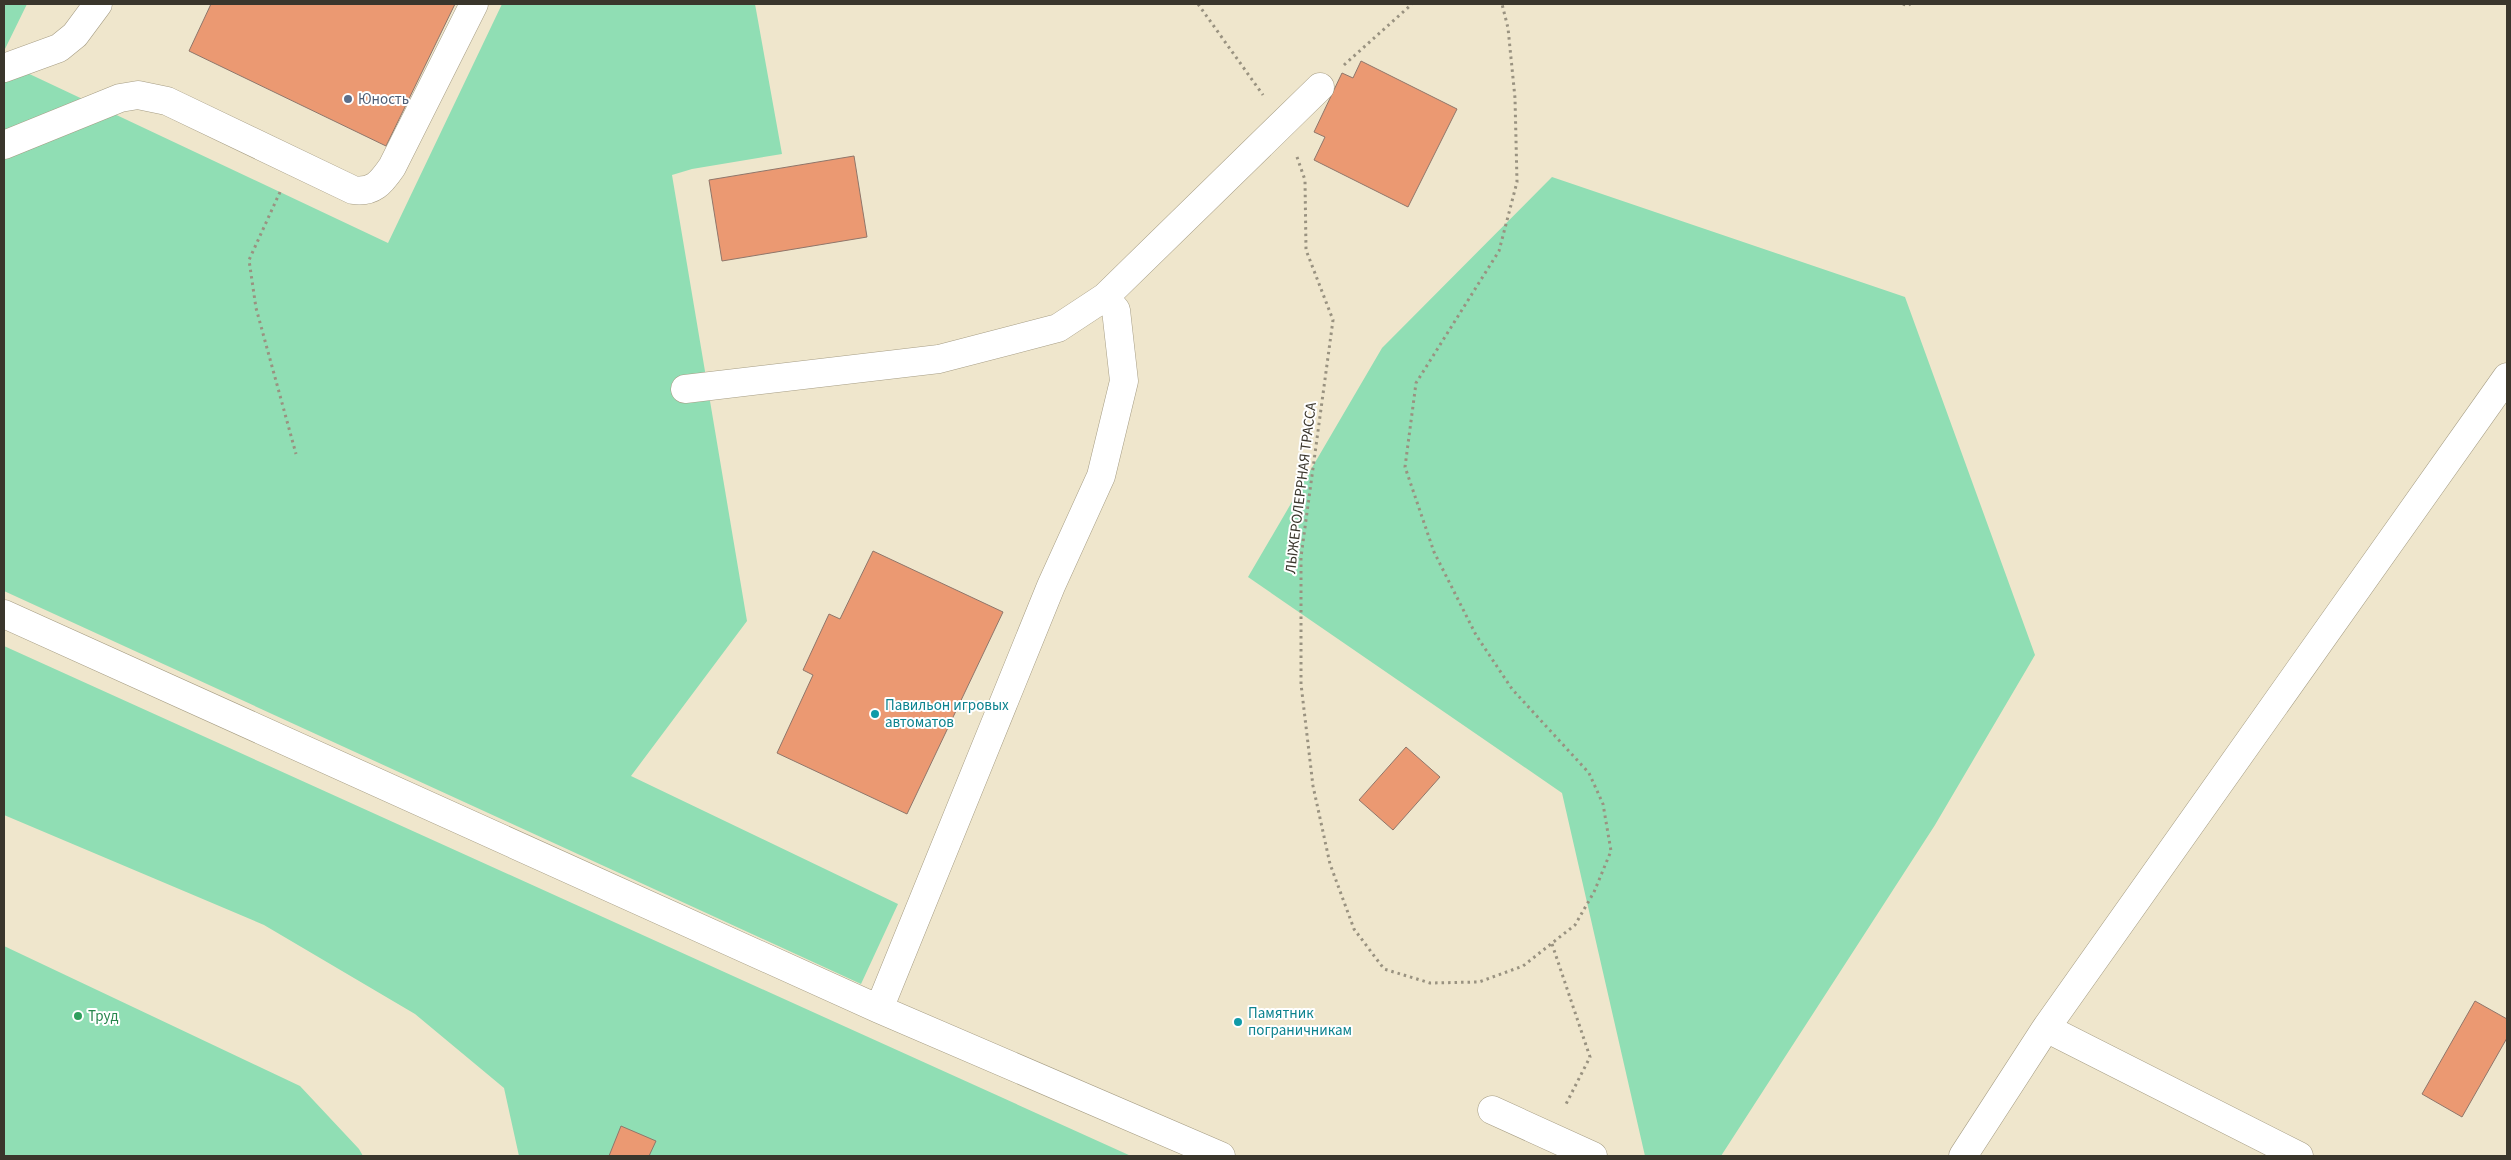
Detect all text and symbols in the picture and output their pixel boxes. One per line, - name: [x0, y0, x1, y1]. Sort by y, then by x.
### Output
- place label: Юность: [358, 89, 409, 110]
- marker: Юность: [342, 93, 354, 105]
- street label: ЛЫЖЕРОЛЕРРНАЯ ТРАССА: [1280, 400, 1322, 575]
- place label: Павильон игровых автоматов: [885, 695, 1009, 733]
- marker: Павильон игровых автоматов: [869, 708, 881, 720]
- place label: Памятник пограничникам: [1248, 1003, 1352, 1041]
- place label: Труд: [88, 1006, 119, 1027]
- marker: Труд: [72, 1010, 84, 1022]
- marker: Памятник пограничникам: [1232, 1016, 1244, 1028]

